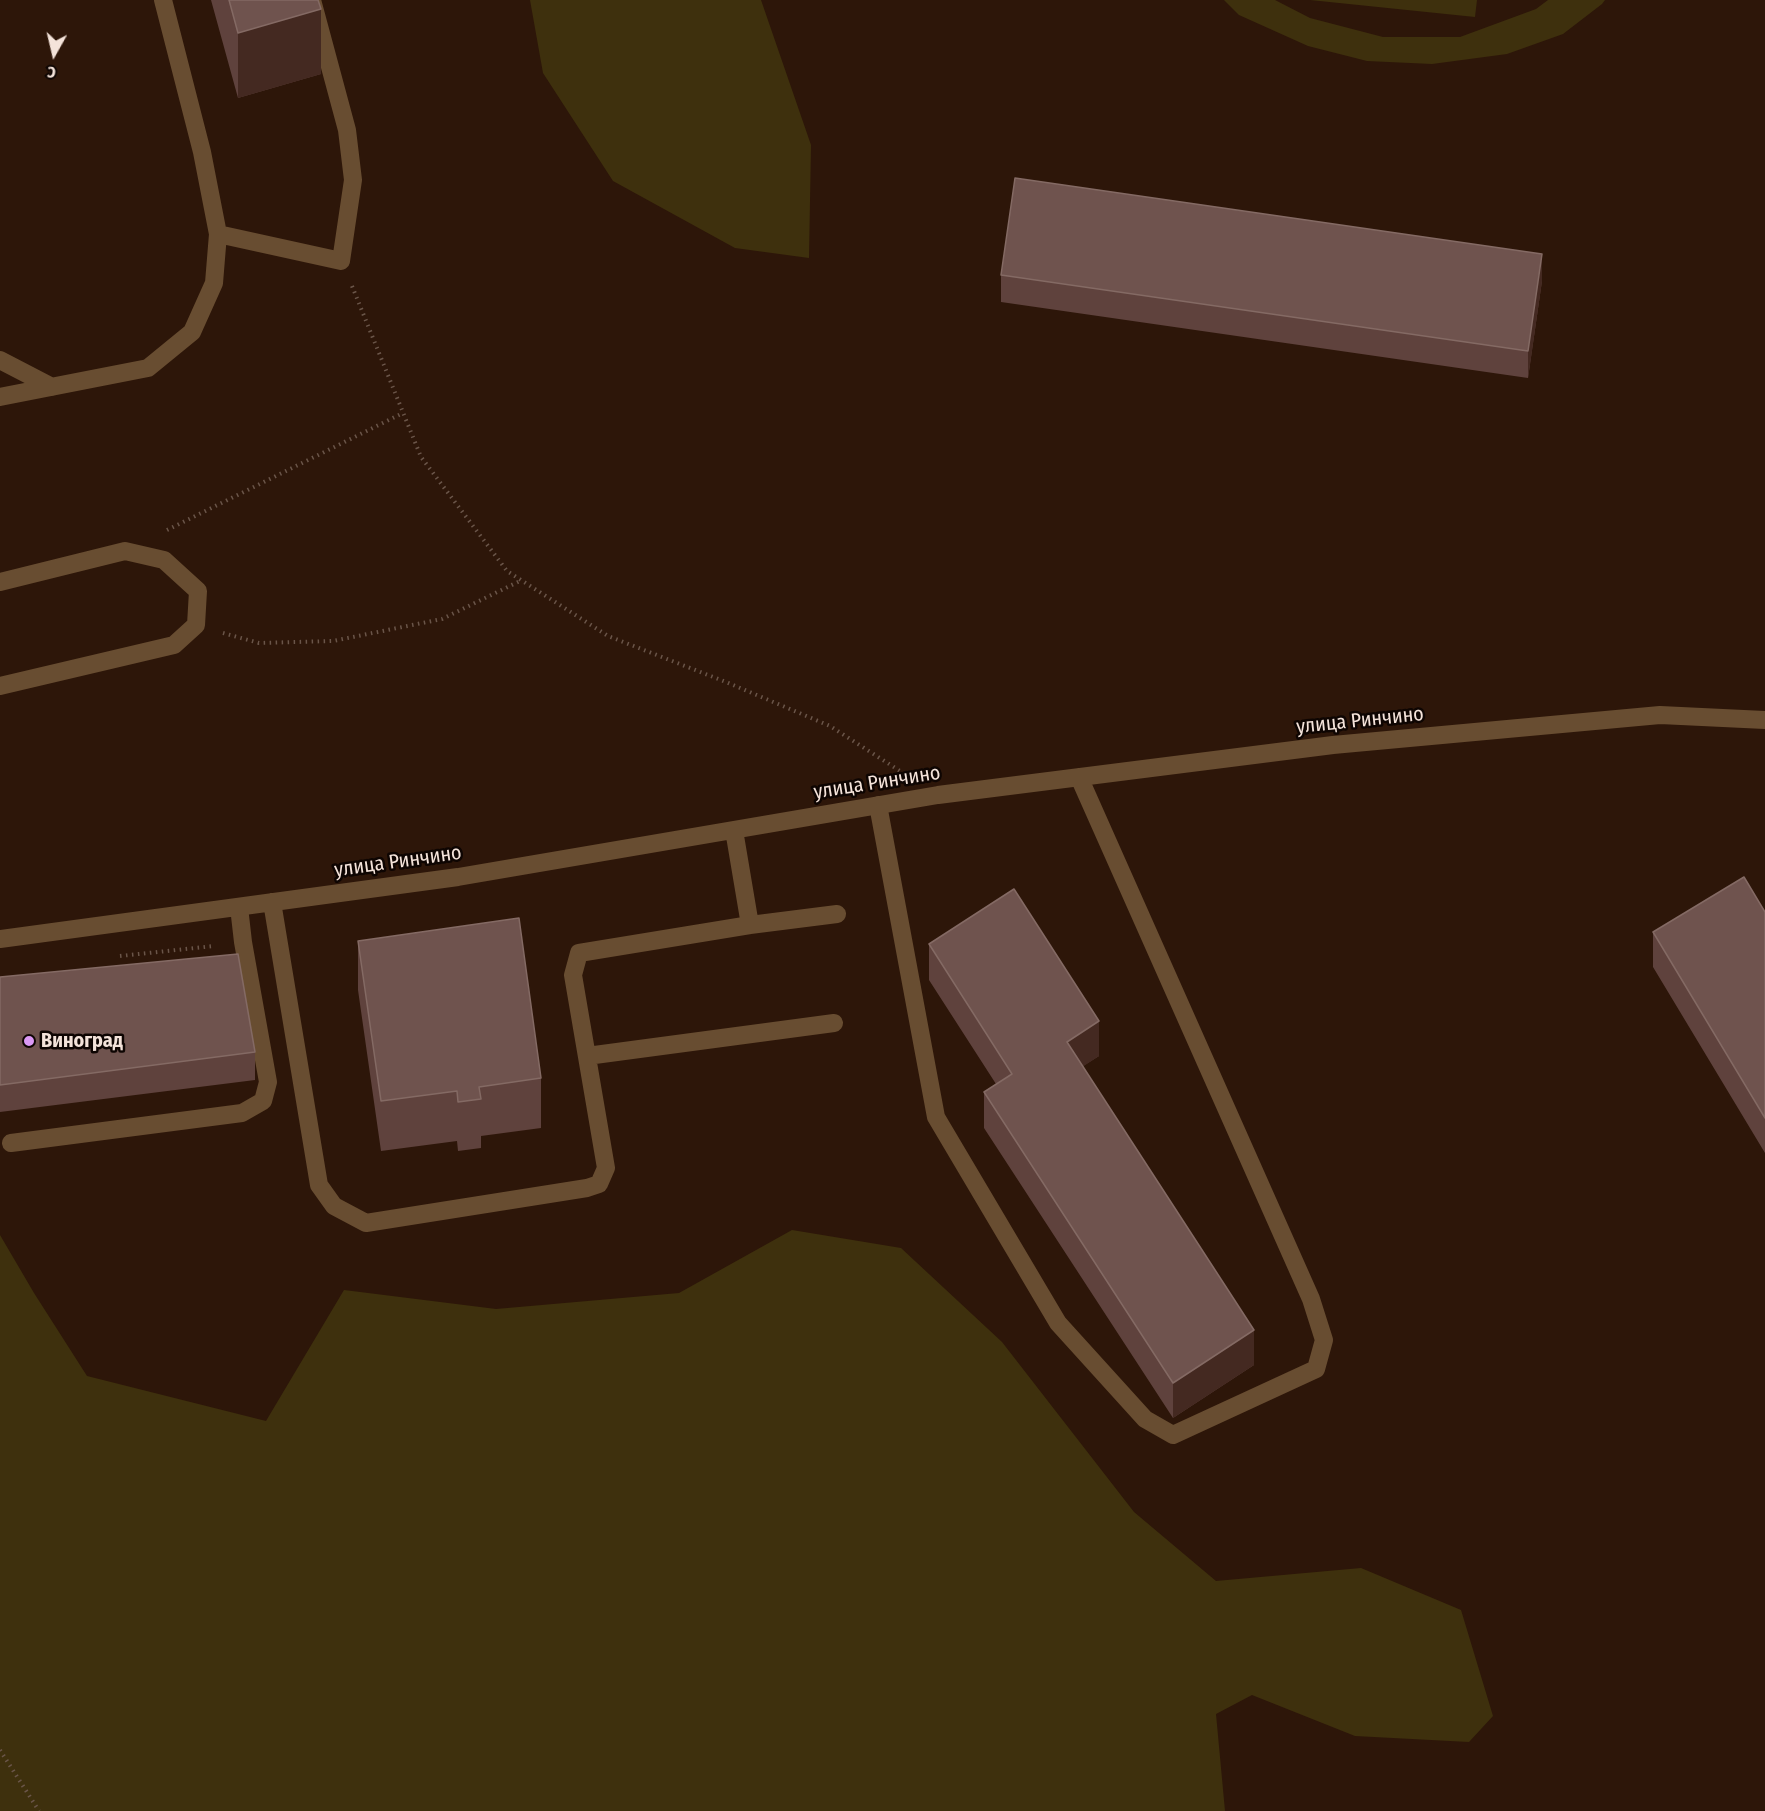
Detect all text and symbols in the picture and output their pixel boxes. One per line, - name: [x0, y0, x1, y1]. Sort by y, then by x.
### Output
- north arrow: [24, 24, 84, 84]
- text: С: [46, 62, 57, 82]
- street label: улица Ринчино: [1295, 702, 1425, 740]
- street label: улица Ринчино: [812, 761, 942, 805]
- street label: улица Ринчино: [333, 841, 463, 883]
- place label: Виноград: [41, 1029, 123, 1053]
- marker: Виноград: [22, 1034, 36, 1048]

